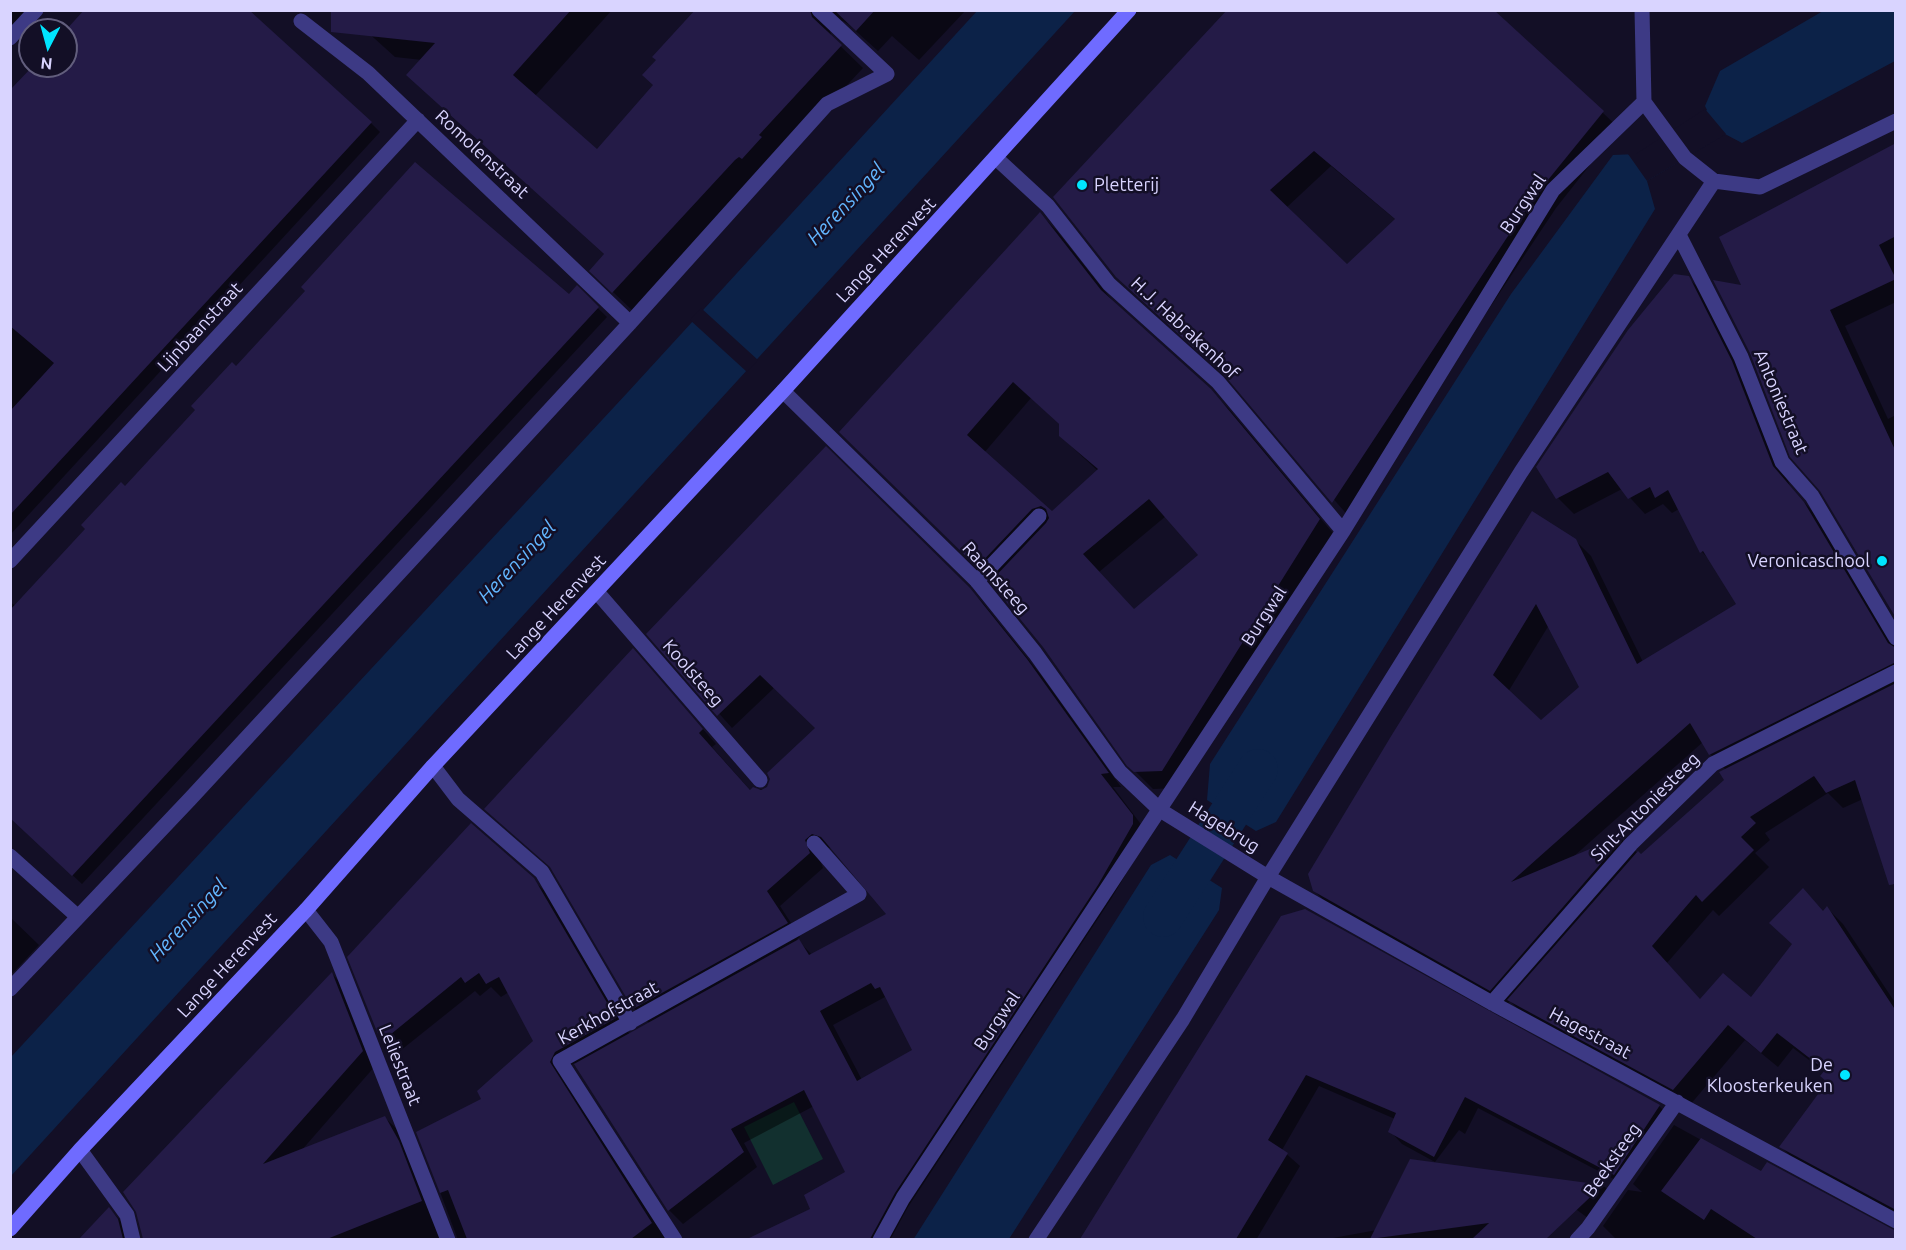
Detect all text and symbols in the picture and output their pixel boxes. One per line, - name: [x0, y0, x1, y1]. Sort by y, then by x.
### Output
- north arrow: [18, 18, 78, 78]
- text: N: [39, 54, 53, 73]
- street label: Romolenstraat: [431, 105, 533, 203]
- water label: Herensingel: [802, 158, 890, 250]
- street label: Burgwal: [1495, 170, 1551, 238]
- place label: Pletterij: [1094, 174, 1159, 196]
- marker: Pletterij: [1075, 178, 1089, 192]
- street label: Lange Herenvest: [832, 193, 940, 307]
- street label: H.J. Habrakenhof: [1126, 272, 1244, 384]
- street label: Lijnbaanstraat: [153, 278, 247, 376]
- street label: Antoniestraat: [1749, 347, 1813, 457]
- water label: Herensingel: [473, 516, 561, 608]
- street label: Raamsteeg: [958, 537, 1034, 619]
- street label: Lange Herenvest: [502, 550, 610, 664]
- place label: Veronicaschool: [1747, 550, 1870, 572]
- marker: Veronicaschool: [1875, 554, 1889, 568]
- street label: Burgwal: [1237, 582, 1291, 650]
- street label: Koolsteeg: [658, 635, 728, 711]
- street label: Sint-Antoniesteeg: [1586, 748, 1704, 866]
- street label: Hagebrug: [1184, 797, 1264, 857]
- water label: Herensingel: [144, 874, 232, 966]
- street label: Lange Herenvest: [173, 908, 281, 1022]
- street label: Kerkhofstraat: [554, 977, 662, 1049]
- street label: Burgwal: [969, 987, 1025, 1055]
- street label: Hagestraat: [1545, 1002, 1635, 1064]
- street label: Leliestraat: [374, 1021, 426, 1109]
- place label: De Kloosterkeuken: [1707, 1054, 1833, 1096]
- marker: De Kloosterkeuken: [1838, 1068, 1852, 1082]
- street label: Beeksteeg: [1579, 1119, 1645, 1201]

